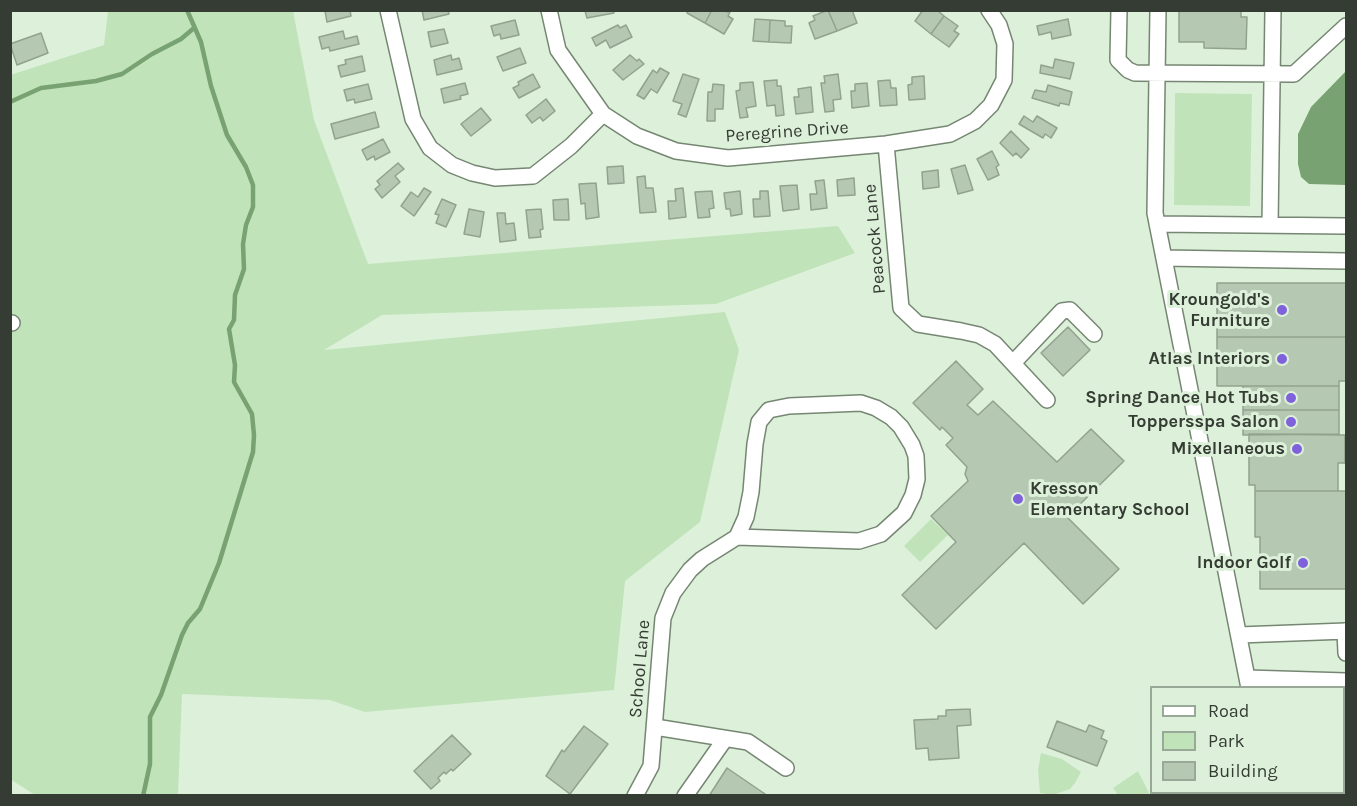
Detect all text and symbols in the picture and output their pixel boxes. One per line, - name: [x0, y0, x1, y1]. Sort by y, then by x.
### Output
- street label: Peregrine Drive: [725, 117, 849, 147]
- street label: Peacock Lane: [859, 183, 891, 295]
- place label: Kroungold's Furniture: [1169, 289, 1270, 332]
- marker: Kroungold's Furniture: [1275, 303, 1289, 317]
- place label: Atlas Interiors: [1149, 348, 1270, 370]
- marker: Atlas Interiors: [1275, 352, 1289, 366]
- place label: Spring Dance Hot Tubs: [1085, 387, 1279, 409]
- marker: Spring Dance Hot Tubs: [1284, 391, 1298, 405]
- place label: Toppersspa Salon: [1128, 411, 1279, 433]
- marker: Toppersspa Salon: [1284, 415, 1298, 429]
- place label: Mixellaneous: [1171, 438, 1285, 460]
- marker: Mixellaneous: [1290, 442, 1304, 456]
- place label: Kresson Elementary School: [1030, 478, 1190, 520]
- marker: Kresson Elementary School: [1011, 492, 1025, 506]
- place label: Indoor Golf: [1197, 552, 1291, 574]
- marker: Indoor Golf: [1296, 556, 1310, 570]
- street label: School Lane: [625, 619, 655, 719]
- legend: [1150, 686, 1345, 794]
- text: Road: [1208, 700, 1249, 722]
- text: Park: [1208, 730, 1245, 752]
- text: Building: [1208, 760, 1278, 782]

